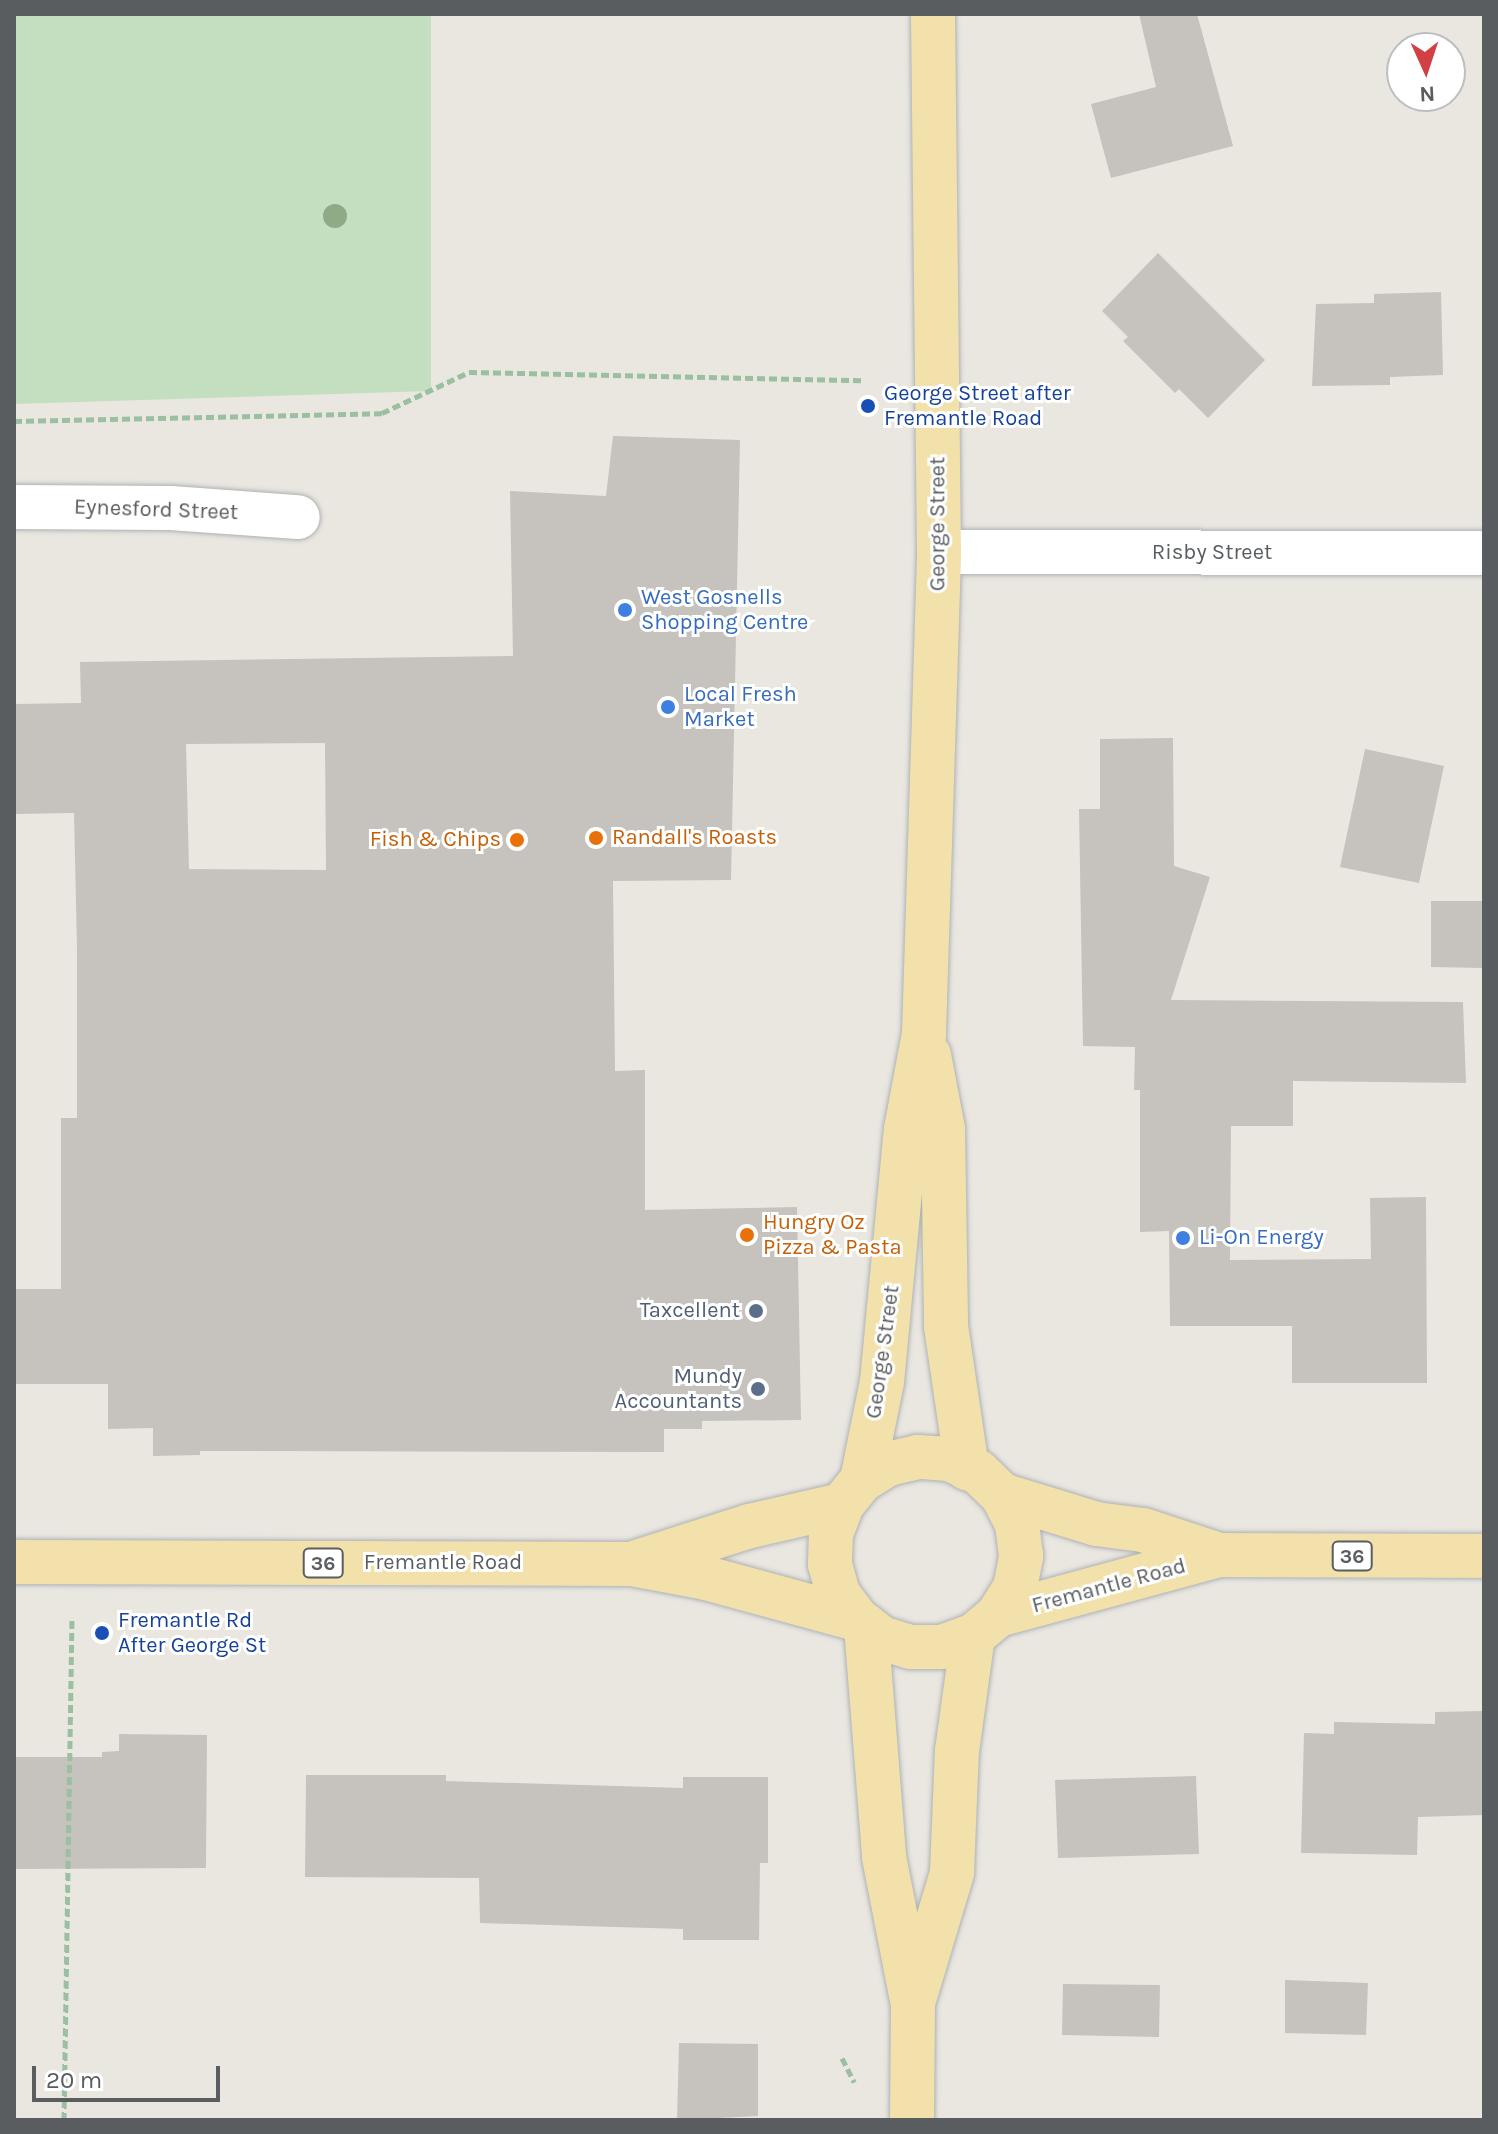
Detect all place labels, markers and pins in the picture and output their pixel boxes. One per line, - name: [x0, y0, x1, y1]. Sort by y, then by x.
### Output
- place label: George Street after Fremantle Road: [884, 380, 1071, 432]
- marker: George Street after Fremantle Road: [859, 397, 877, 415]
- place label: West Gosnells Shopping Centre: [641, 584, 808, 636]
- marker: West Gosnells Shopping Centre: [616, 601, 634, 619]
- place label: Local Fresh Market: [684, 681, 797, 732]
- marker: Local Fresh Market: [659, 698, 677, 716]
- place label: Randall's Roasts: [612, 825, 777, 851]
- place label: Fish & Chips: [370, 827, 501, 853]
- marker: Randall's Roasts: [587, 829, 605, 847]
- marker: Fish & Chips: [508, 831, 526, 849]
- place label: Hungry Oz Pizza & Pasta: [763, 1209, 902, 1260]
- place label: Li-On Energy: [1199, 1225, 1324, 1251]
- marker: Hungry Oz Pizza & Pasta: [738, 1226, 756, 1244]
- marker: Li-On Energy: [1174, 1229, 1192, 1247]
- place label: Taxcellent: [640, 1298, 740, 1324]
- marker: Taxcellent: [747, 1302, 765, 1320]
- place label: Mundy Accountants: [615, 1363, 742, 1414]
- marker: Mundy Accountants: [749, 1380, 767, 1398]
- place label: Fremantle Rd After George St: [118, 1607, 266, 1658]
- marker: Fremantle Rd After George St: [93, 1624, 111, 1642]

